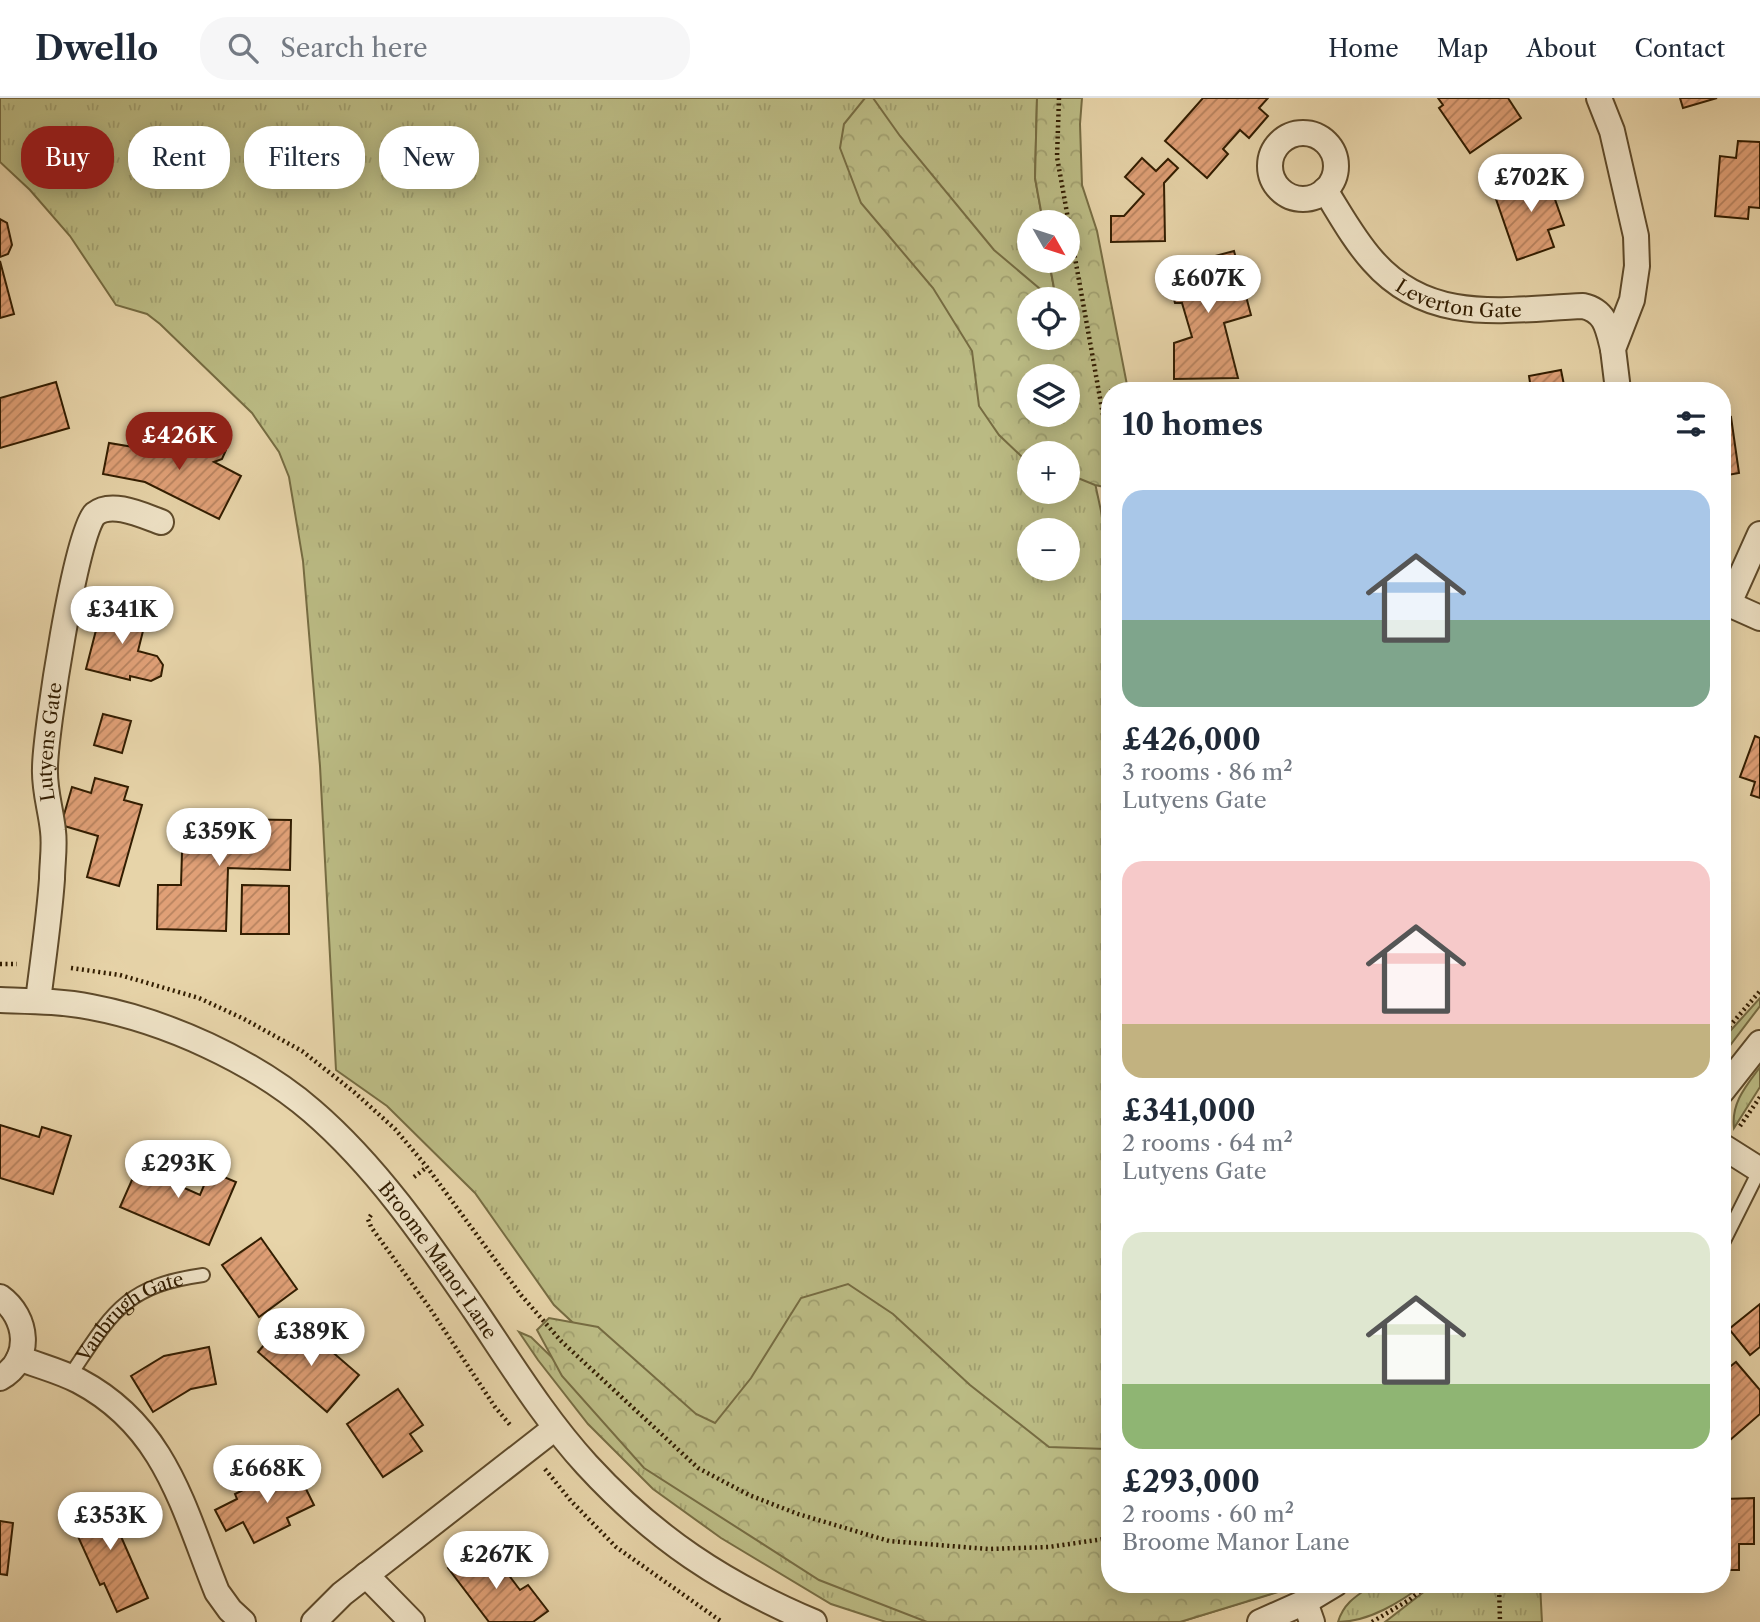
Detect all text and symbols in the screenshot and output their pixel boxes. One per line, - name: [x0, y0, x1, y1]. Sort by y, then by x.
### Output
- search box: [200, 17, 690, 80]
- text: Dwello: [35, 28, 158, 69]
- icon: search: [224, 29, 262, 67]
- text: Search here: [280, 32, 428, 64]
- text: Home: [1328, 34, 1399, 63]
- text: Map: [1437, 34, 1488, 63]
- text: About: [1526, 34, 1597, 63]
- text: Contact: [1635, 34, 1725, 63]
- chip: Buy: [21, 126, 114, 189]
- chip: Rent: [128, 126, 230, 189]
- chip: Filters: [244, 126, 365, 189]
- chip: New: [379, 126, 479, 189]
- pin: £702K: [1482, 155, 1580, 214]
- text: £702K: [1494, 163, 1568, 191]
- north arrow: [1017, 210, 1080, 273]
- map controls: [1017, 210, 1080, 581]
- pin: £607K: [1159, 256, 1257, 315]
- text: £607K: [1171, 264, 1245, 292]
- street label: Leverton Gate: [1391, 274, 1522, 322]
- button: locate: [1017, 287, 1080, 350]
- button: layers: [1017, 364, 1080, 427]
- icon: filters: [1672, 405, 1710, 443]
- text: 10 homes: [1122, 406, 1263, 443]
- pin: £426K: [130, 412, 228, 472]
- text: £426K: [142, 421, 216, 449]
- button: +: [1017, 441, 1080, 504]
- button: −: [1017, 518, 1080, 581]
- icon: home: [1353, 535, 1479, 661]
- pin: £341K: [73, 587, 171, 646]
- text: £341K: [87, 595, 157, 623]
- street label: Lutyens Gate: [34, 681, 67, 803]
- text: £426,000: [1122, 721, 1261, 758]
- text: 3 rooms · 86 m²: [1122, 758, 1293, 786]
- text: Lutyens Gate: [1122, 786, 1267, 814]
- pin: £359K: [170, 808, 268, 868]
- text: £359K: [182, 817, 256, 845]
- icon: home: [1353, 906, 1479, 1032]
- text: £341,000: [1122, 1092, 1256, 1129]
- text: 2 rooms · 64 m²: [1122, 1129, 1293, 1157]
- pin: £293K: [129, 1140, 227, 1200]
- text: £293K: [141, 1149, 215, 1177]
- text: Lutyens Gate: [1122, 1157, 1267, 1185]
- street label: Broome Manor Lane: [373, 1177, 502, 1343]
- street label: Vanbrugh Gate: [71, 1268, 186, 1366]
- icon: home: [1353, 1277, 1479, 1403]
- pin: £389K: [262, 1308, 360, 1368]
- text: £389K: [274, 1317, 348, 1345]
- pin: £668K: [218, 1446, 316, 1505]
- text: £668K: [229, 1454, 305, 1482]
- text: £293,000: [1122, 1463, 1260, 1500]
- pin: £353K: [61, 1492, 159, 1552]
- text: 2 rooms · 60 m²: [1122, 1500, 1294, 1528]
- text: £353K: [74, 1501, 146, 1529]
- text: Broome Manor Lane: [1122, 1528, 1350, 1556]
- pin: £267K: [447, 1532, 545, 1591]
- text: £267K: [460, 1540, 532, 1568]

